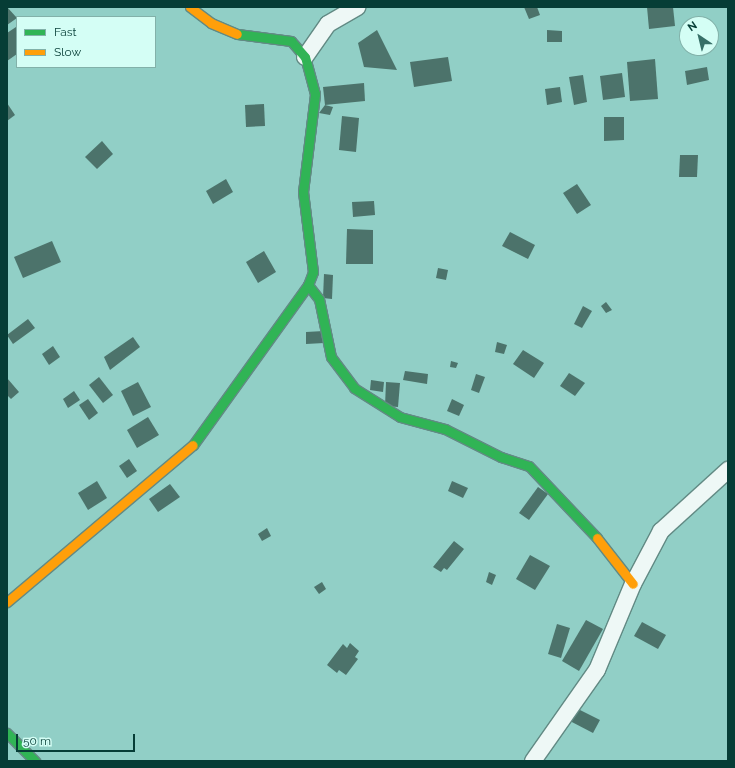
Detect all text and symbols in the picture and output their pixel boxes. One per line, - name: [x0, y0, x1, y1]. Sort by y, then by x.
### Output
- legend: [16, 16, 156, 68]
- north arrow: [679, 16, 719, 56]
- text: N: [685, 19, 700, 34]
- text: Fast: [54, 25, 77, 39]
- text: Slow: [54, 45, 81, 59]
- scale bar: [18, 726, 137, 752]
- text: 50 m: [23, 734, 51, 748]

